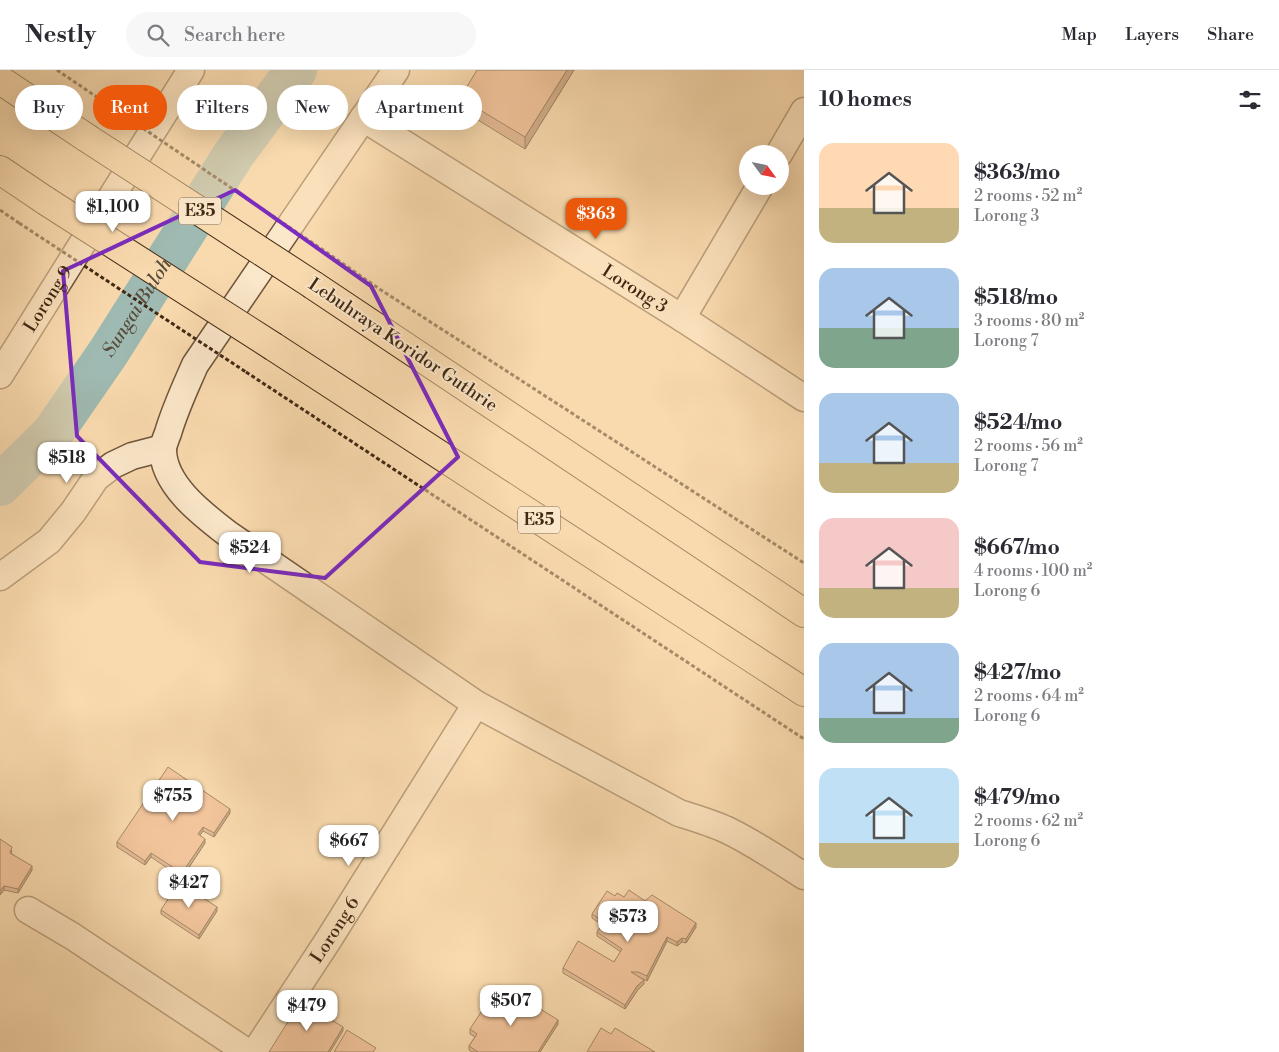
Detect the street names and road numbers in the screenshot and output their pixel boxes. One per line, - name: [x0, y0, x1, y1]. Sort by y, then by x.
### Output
- road number: E35: [179, 198, 221, 224]
- street label: Lorong 3: [598, 259, 672, 318]
- street label: Lorong 9: [18, 261, 77, 336]
- street label: Lebuhraya Koridor Guthrie: [304, 273, 502, 417]
- road number: E35: [518, 506, 560, 534]
- street label: Lorong 6: [305, 892, 364, 967]

